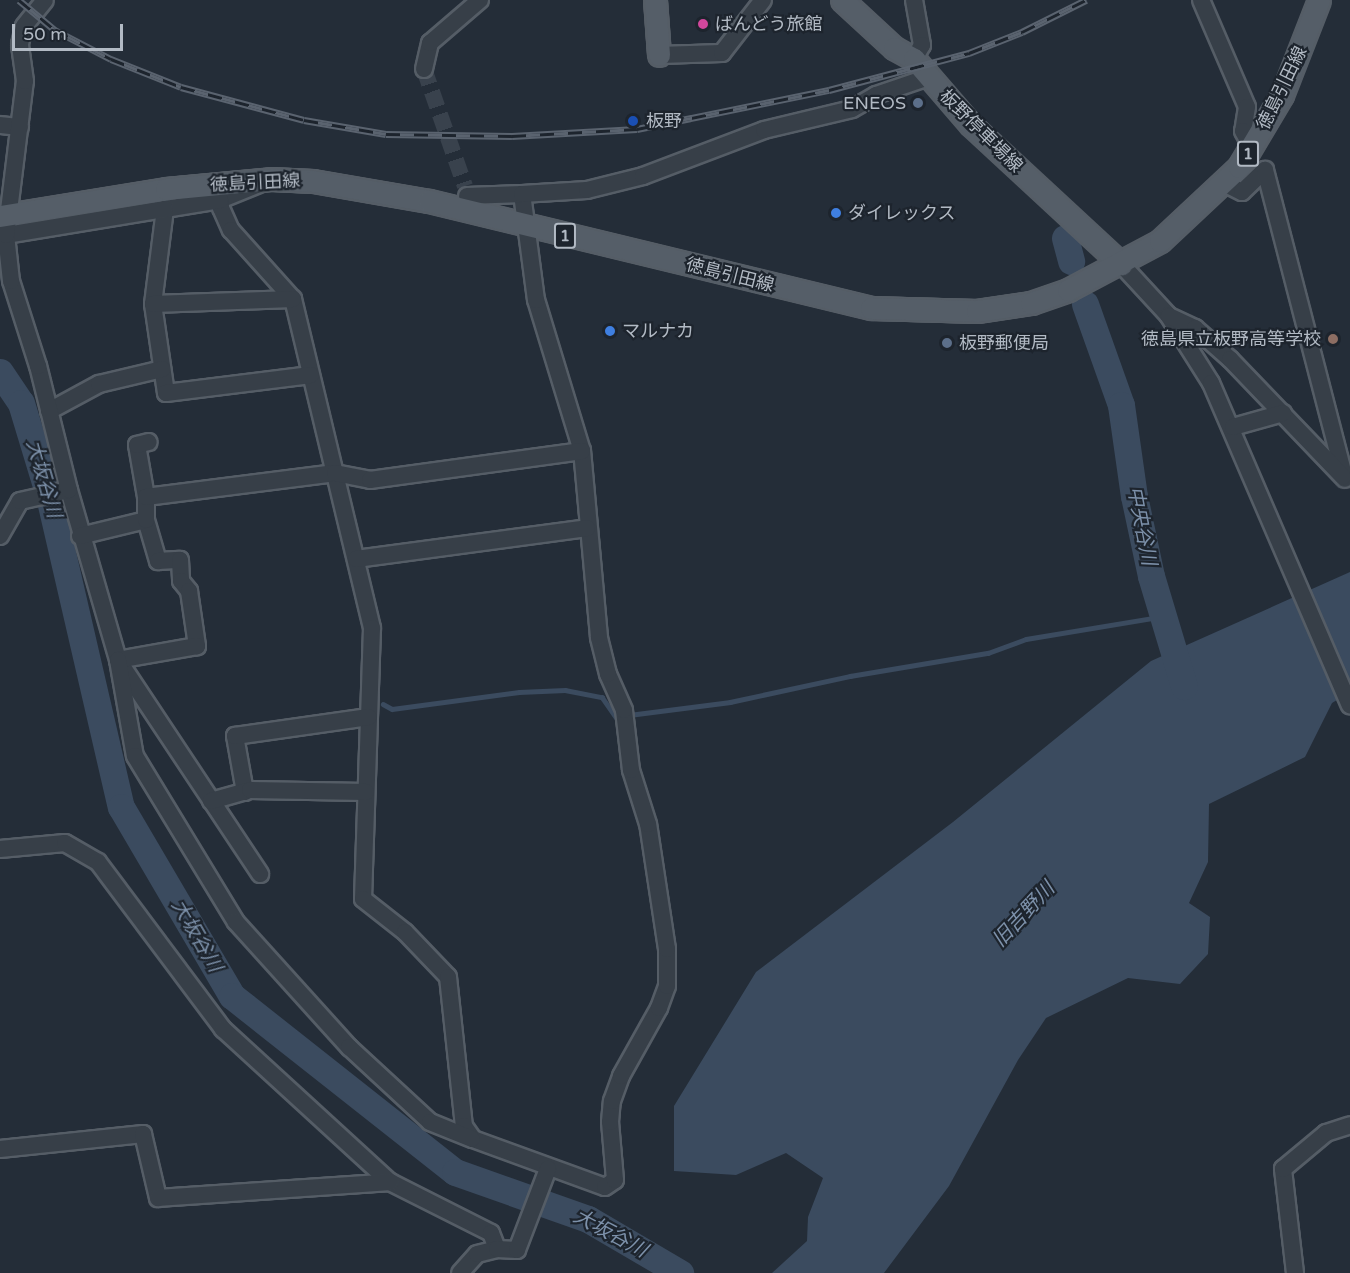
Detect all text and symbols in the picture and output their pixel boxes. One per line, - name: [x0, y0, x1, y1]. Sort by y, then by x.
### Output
- scale bar: [15, 12, 126, 50]
- place label: ばんどう旅館: [715, 13, 823, 35]
- marker: ばんどう旅館: [696, 17, 710, 31]
- text: 50 m: [23, 23, 67, 45]
- street label: 徳島引田線: [1253, 43, 1311, 133]
- street label: 板野停車場線: [935, 85, 1027, 177]
- place label: ENEOS: [843, 92, 906, 114]
- marker: ENEOS: [911, 96, 925, 110]
- place label: 板野: [646, 110, 682, 132]
- marker: 板野: [624, 112, 642, 130]
- road number: 1: [1236, 141, 1260, 167]
- street label: 徳島引田線: [209, 170, 301, 196]
- place label: ダイレックス: [848, 202, 956, 224]
- marker: ダイレックス: [829, 206, 843, 220]
- road number: 1: [553, 223, 577, 249]
- street label: 徳島引田線: [684, 254, 776, 296]
- place label: マルナカ: [622, 320, 694, 342]
- marker: マルナカ: [603, 324, 617, 338]
- place label: 徳島県立板野高等学校: [1141, 328, 1321, 350]
- place label: 板野郵便局: [959, 332, 1049, 354]
- marker: 徳島県立板野高等学校: [1326, 332, 1340, 346]
- marker: 板野郵便局: [940, 336, 954, 350]
- water label: 大坂谷川: [20, 437, 66, 521]
- water label: 中央谷川: [1122, 484, 1160, 568]
- water label: 旧吉野川: [988, 878, 1060, 952]
- water label: 大坂谷川: [166, 895, 226, 977]
- water label: 大坂谷川: [569, 1205, 651, 1263]

